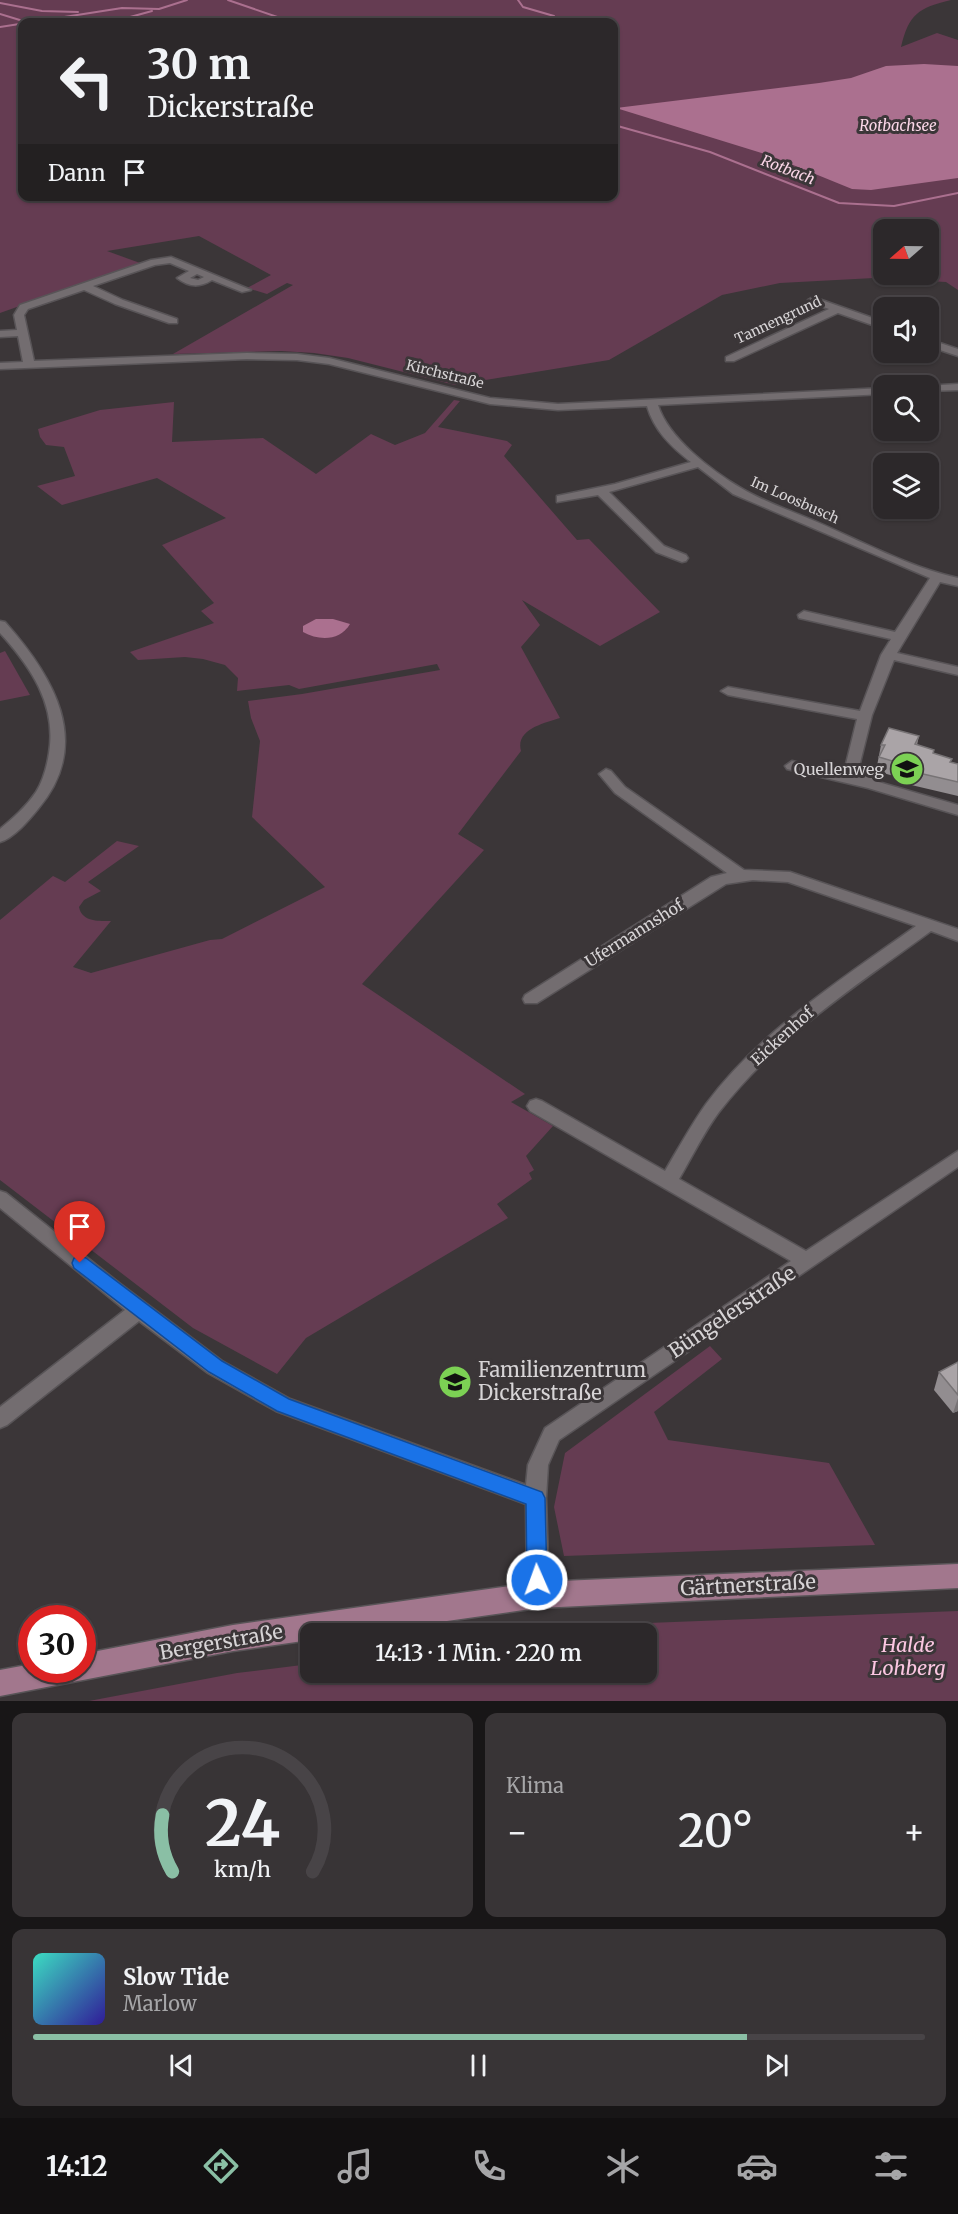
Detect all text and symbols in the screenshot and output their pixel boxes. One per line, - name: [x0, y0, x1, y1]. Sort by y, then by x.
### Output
- text: 30 m: [147, 38, 251, 90]
- icon: left: [48, 42, 126, 120]
- text: Dickerstraße: [147, 90, 314, 124]
- water label: Rotbachsee: [859, 116, 937, 135]
- water label: Rotbach: [759, 151, 818, 188]
- icon: arrive: [118, 156, 151, 189]
- text: Dann: [48, 159, 106, 187]
- north arrow: [873, 219, 939, 285]
- map controls: [873, 219, 939, 519]
- street label: Tannengrund: [732, 292, 825, 348]
- button: sound: [873, 297, 939, 363]
- street label: Kirchstraße: [404, 356, 486, 392]
- button: search: [873, 375, 939, 441]
- button: layers: [873, 453, 939, 519]
- street label: Im Loosbusch: [748, 473, 842, 527]
- school or university icon: Quellenweg: [889, 751, 925, 787]
- place label: Quellenweg: [794, 759, 884, 779]
- street label: Ufermannshof: [581, 894, 688, 971]
- street label: Eickenhof: [746, 1002, 818, 1069]
- pin: [54, 1201, 105, 1263]
- icon: arrive: [63, 1210, 96, 1243]
- street label: Büngelerstraße: [664, 1260, 800, 1363]
- place label: Familienzentrum Dickerstraße: [478, 1357, 646, 1405]
- school or university icon: Familienzentrum Dickerstraße: [437, 1364, 473, 1400]
- position arrow: [505, 1548, 569, 1612]
- street label: Gärtnerstraße: [680, 1568, 816, 1601]
- speed limit sign: 30: [18, 1605, 96, 1683]
- street label: Bergerstraße: [157, 1618, 285, 1665]
- park label: Halde Lohberg: [871, 1632, 945, 1680]
- text: 14:13 · 1 Min. · 220 m: [375, 1639, 582, 1667]
- text: Klima: [506, 1773, 564, 1798]
- text: 24: [205, 1785, 280, 1863]
- text: 20°: [678, 1803, 753, 1859]
- text: −: [506, 1812, 528, 1853]
- text: +: [903, 1812, 925, 1853]
- text: km/h: [214, 1856, 271, 1883]
- text: Slow Tide: [123, 1963, 229, 1991]
- text: Marlow: [123, 1991, 197, 2016]
- icon: previous: [165, 2049, 198, 2082]
- icon: pause: [462, 2049, 495, 2082]
- icon: next: [760, 2049, 793, 2082]
- icon: directions: [200, 2145, 242, 2187]
- icon: music: [334, 2145, 376, 2187]
- icon: phone: [468, 2145, 510, 2187]
- icon: climate: [602, 2145, 644, 2187]
- icon: car: [736, 2145, 778, 2187]
- icon: filters: [870, 2145, 912, 2187]
- text: 14:12: [46, 2149, 108, 2183]

